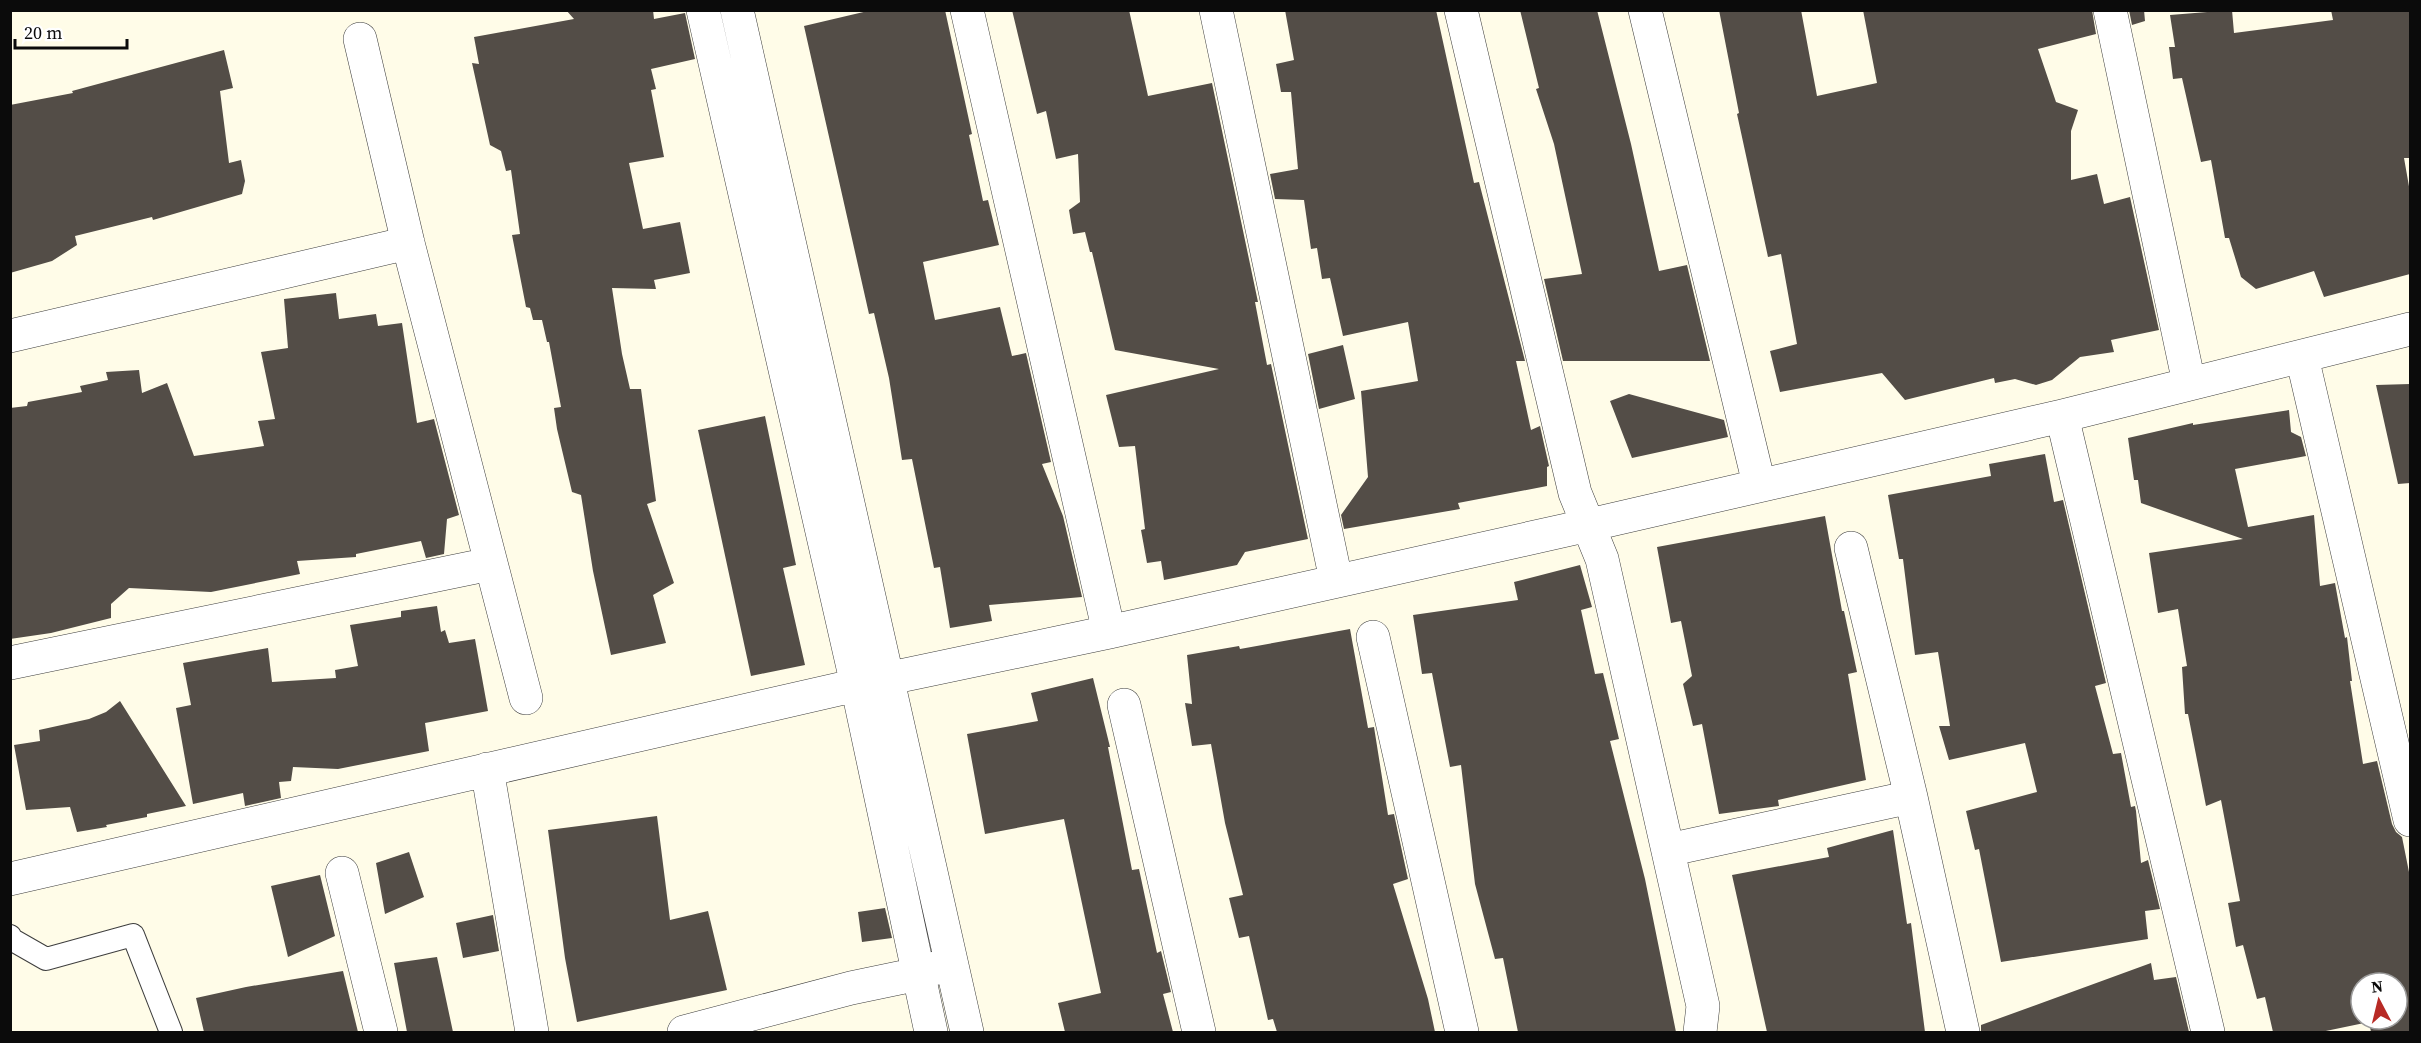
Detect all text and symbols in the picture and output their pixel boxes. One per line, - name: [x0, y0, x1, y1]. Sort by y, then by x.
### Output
- scale bar: [15, 12, 128, 50]
- text: 20 m: [24, 20, 62, 45]
- north arrow: [2349, 971, 2409, 1031]
- text: N: [2370, 974, 2385, 998]

